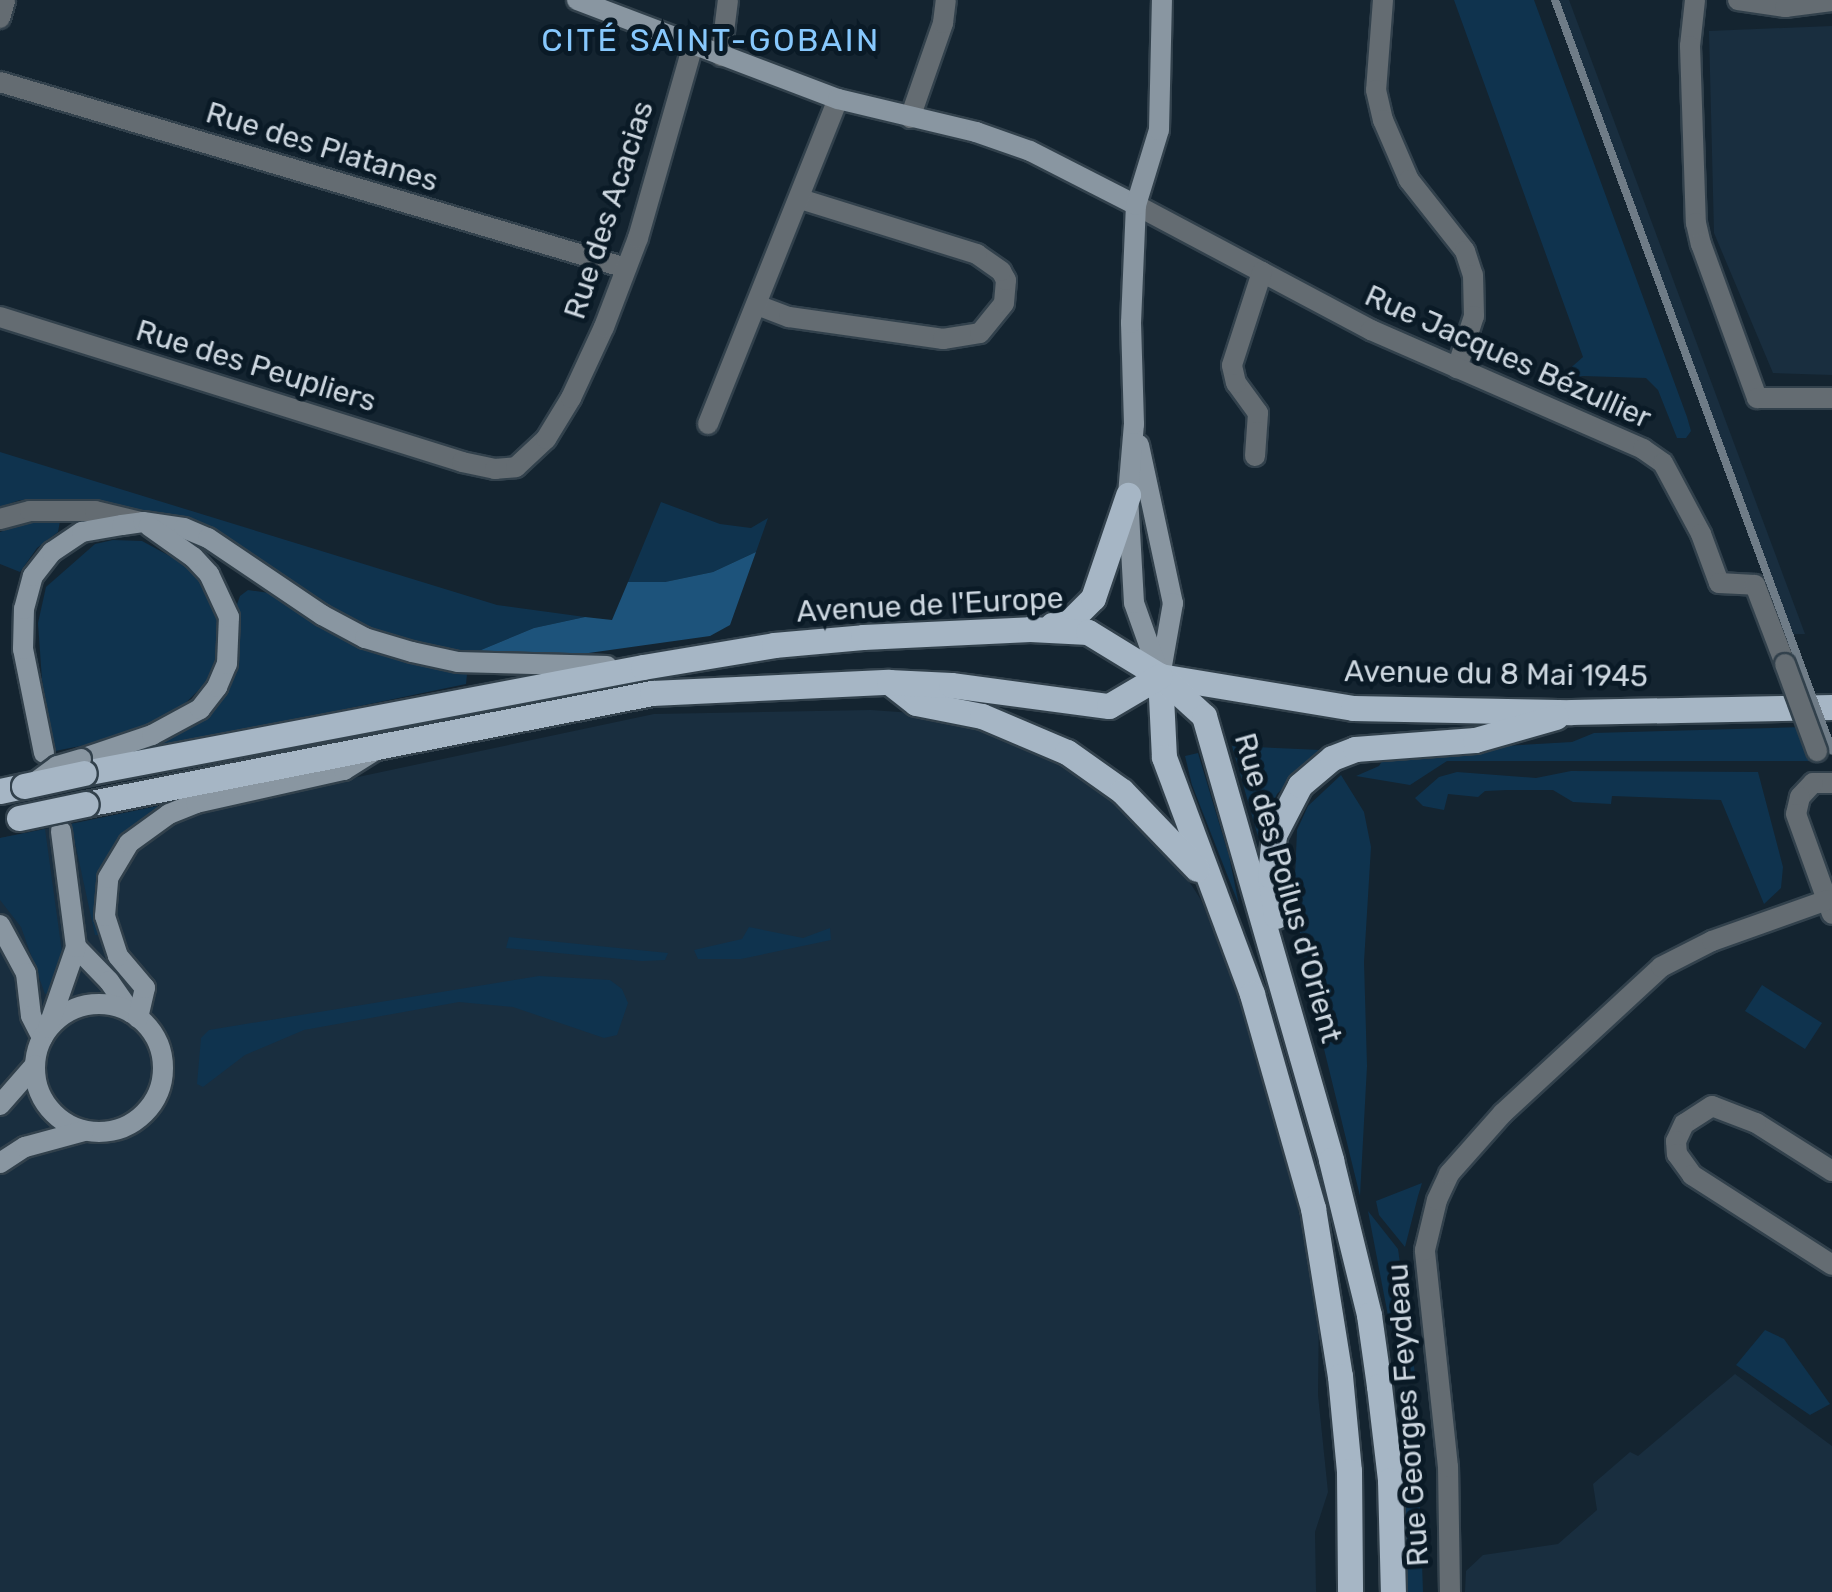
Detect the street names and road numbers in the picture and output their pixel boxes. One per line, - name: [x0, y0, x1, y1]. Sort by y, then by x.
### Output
- street label: Rue des Platanes: [202, 95, 442, 199]
- street label: Rue des Acacias: [557, 96, 661, 324]
- street label: Rue Jacques Bézullier: [1359, 278, 1657, 436]
- street label: Rue des Peupliers: [132, 312, 380, 420]
- street label: Avenue de l'Europe: [796, 580, 1064, 630]
- street label: Avenue du 8 Mai 1945: [1344, 653, 1648, 695]
- street label: Rue des Poilus d'Orient: [1227, 729, 1349, 1047]
- street label: Rue Georges Feydeau: [1379, 1262, 1437, 1568]

